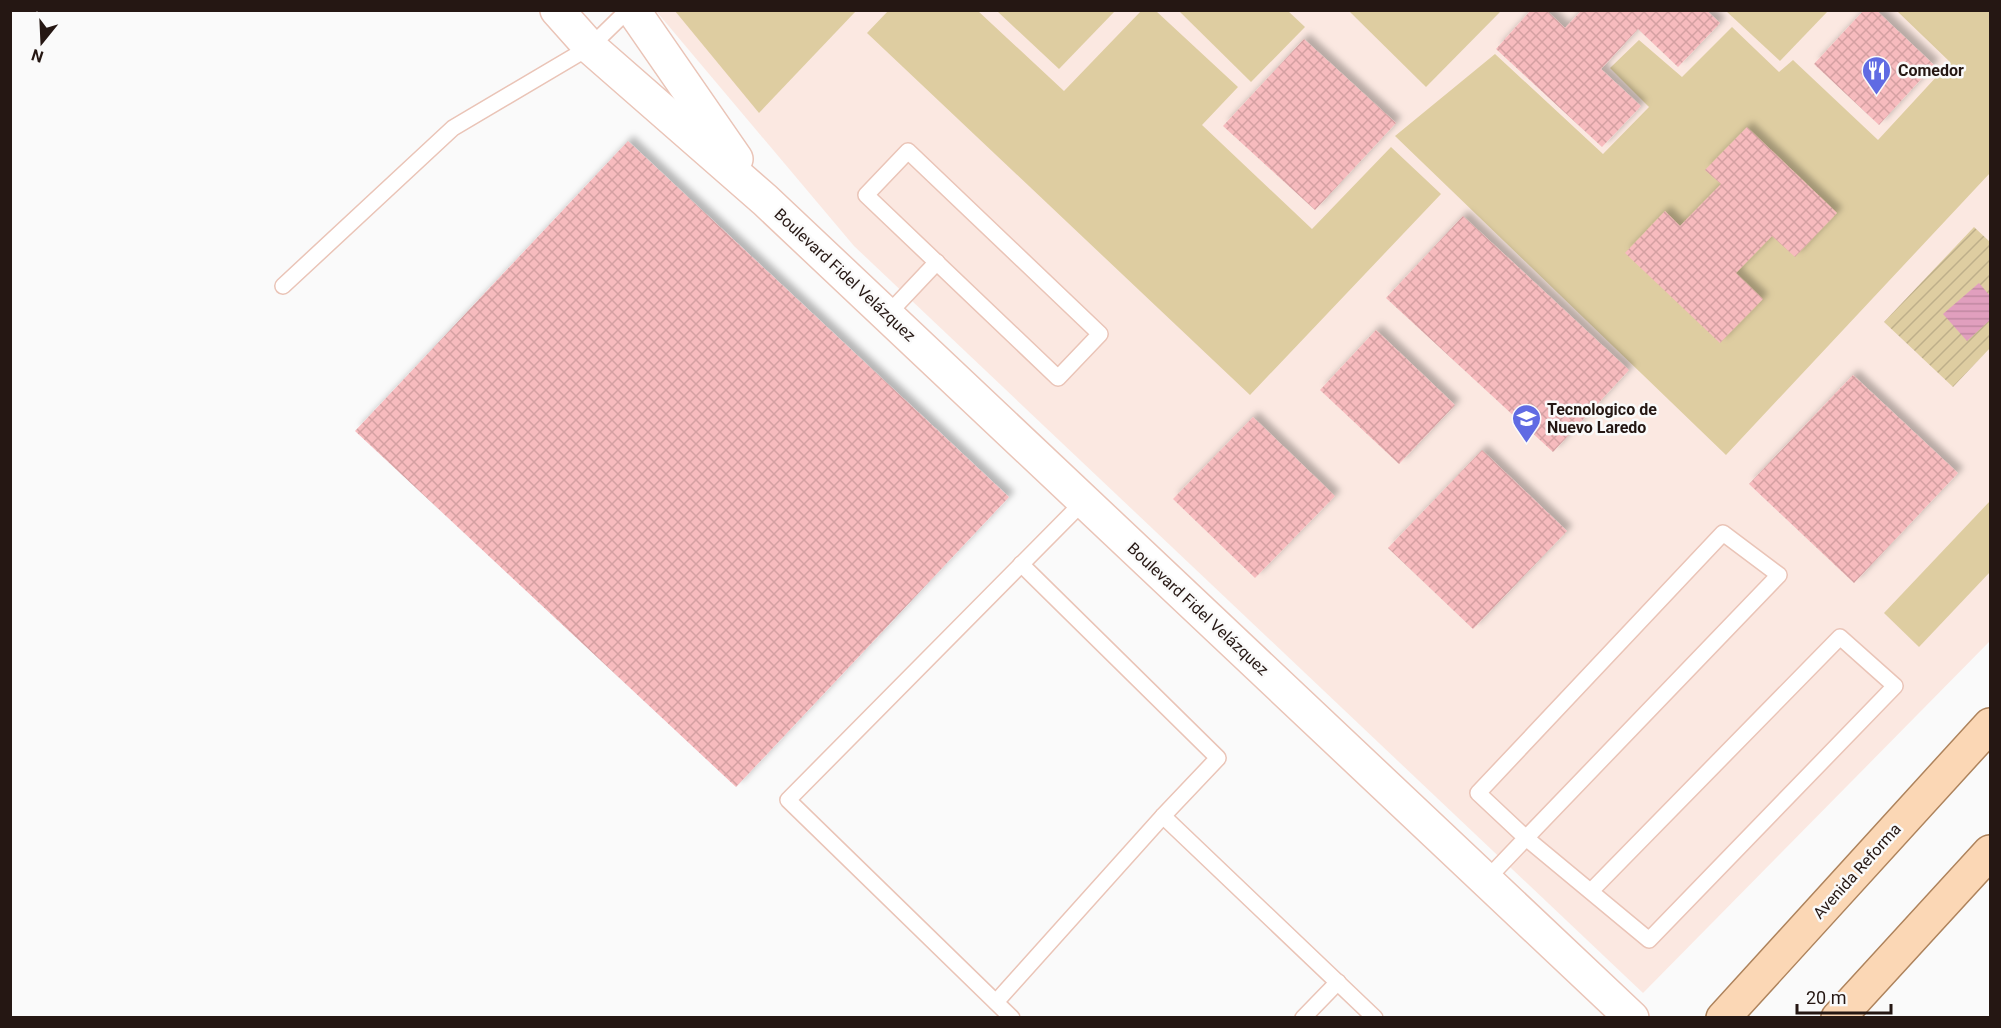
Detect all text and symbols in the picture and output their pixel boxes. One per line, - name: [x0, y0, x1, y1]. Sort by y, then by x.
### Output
- north arrow: [12, 12, 72, 72]
- text: N: [29, 45, 46, 67]
- restaurant icon: Comedor: [1861, 54, 1893, 96]
- place label: Comedor: [1898, 61, 1964, 80]
- street label: Boulevard Fidel Velázquez: [771, 205, 920, 345]
- place label: Tecnologico de Nuevo Laredo: [1547, 400, 1657, 437]
- school or university icon: Tecnologico de Nuevo Laredo: [1510, 402, 1542, 444]
- street label: Boulevard Fidel Velázquez: [1124, 539, 1273, 679]
- street label: Avenida Reforma: [1809, 819, 1905, 923]
- scale bar: [1797, 977, 1892, 1015]
- text: 20 m: [1806, 987, 1846, 1008]

